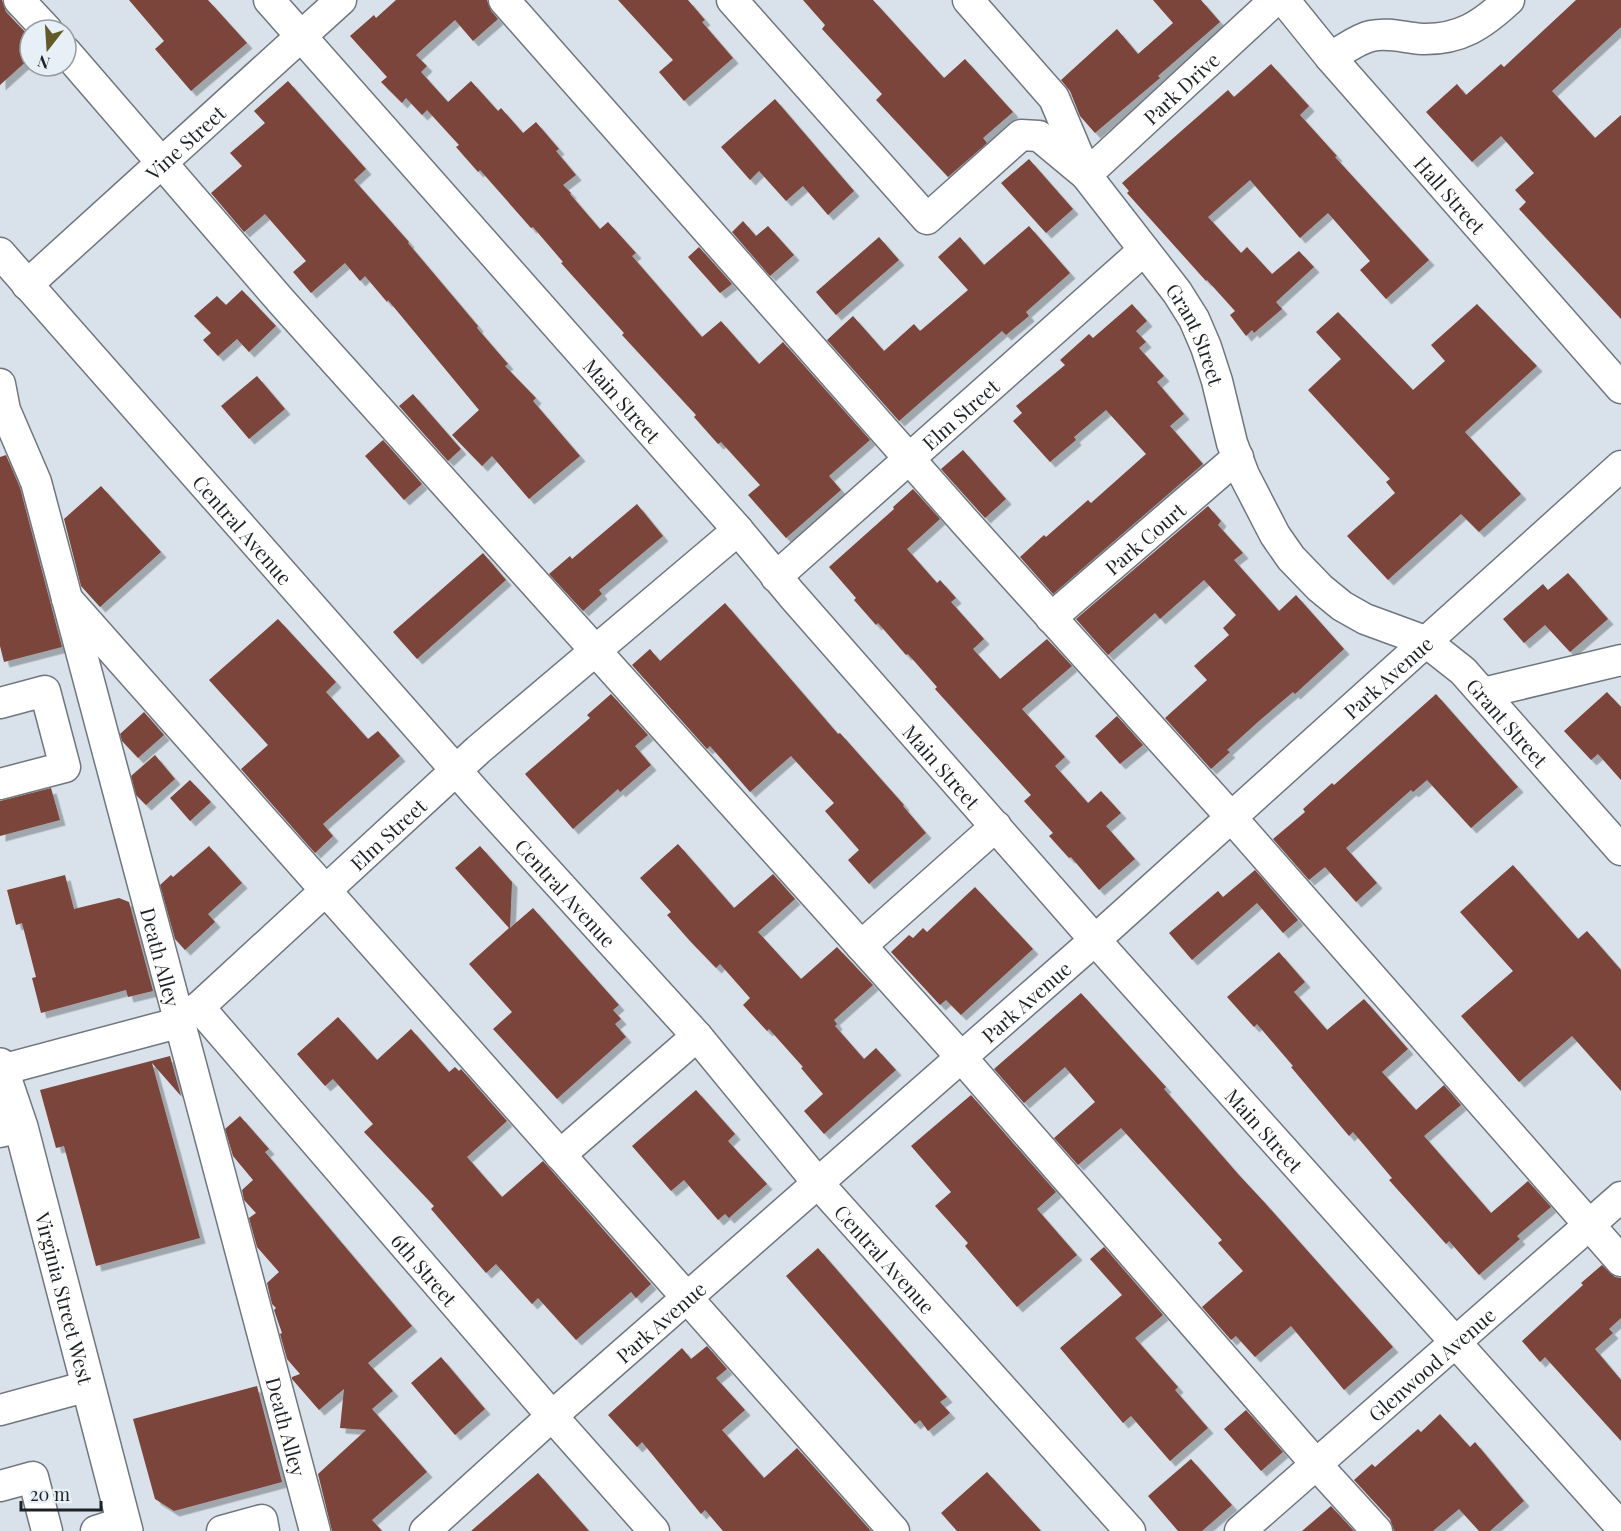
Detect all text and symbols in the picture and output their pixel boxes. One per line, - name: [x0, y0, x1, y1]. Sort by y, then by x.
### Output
- north arrow: [18, 18, 78, 78]
- street label: Park Drive: [1137, 45, 1225, 129]
- text: N: [34, 51, 52, 75]
- street label: Vine Street: [138, 98, 231, 186]
- street label: Hall Street: [1409, 150, 1493, 240]
- street label: Grant Street: [1161, 277, 1231, 389]
- street label: Main Street: [578, 352, 668, 448]
- street label: Elm Street: [916, 372, 1005, 455]
- street label: Central Avenue: [188, 468, 299, 590]
- street label: Park Court: [1098, 495, 1191, 580]
- street label: Park Avenue: [1337, 629, 1438, 724]
- street label: Grant Street: [1461, 672, 1555, 773]
- street label: Main Street: [898, 718, 987, 815]
- street label: Elm Street: [343, 791, 432, 875]
- street label: Central Avenue: [510, 832, 623, 952]
- street label: Death Alley: [135, 904, 188, 1009]
- street label: Park Avenue: [975, 954, 1076, 1048]
- street label: Main Street: [1220, 1082, 1310, 1178]
- street label: Central Avenue: [829, 1198, 942, 1319]
- street label: Virginia Street West: [30, 1208, 101, 1388]
- street label: 6th Street: [386, 1227, 465, 1312]
- street label: Park Avenue: [609, 1275, 711, 1368]
- street label: Glenwood Avenue: [1362, 1300, 1500, 1427]
- street label: Death Alley: [261, 1374, 313, 1479]
- scale bar: [21, 1474, 100, 1512]
- text: 20 m: [30, 1482, 70, 1506]

